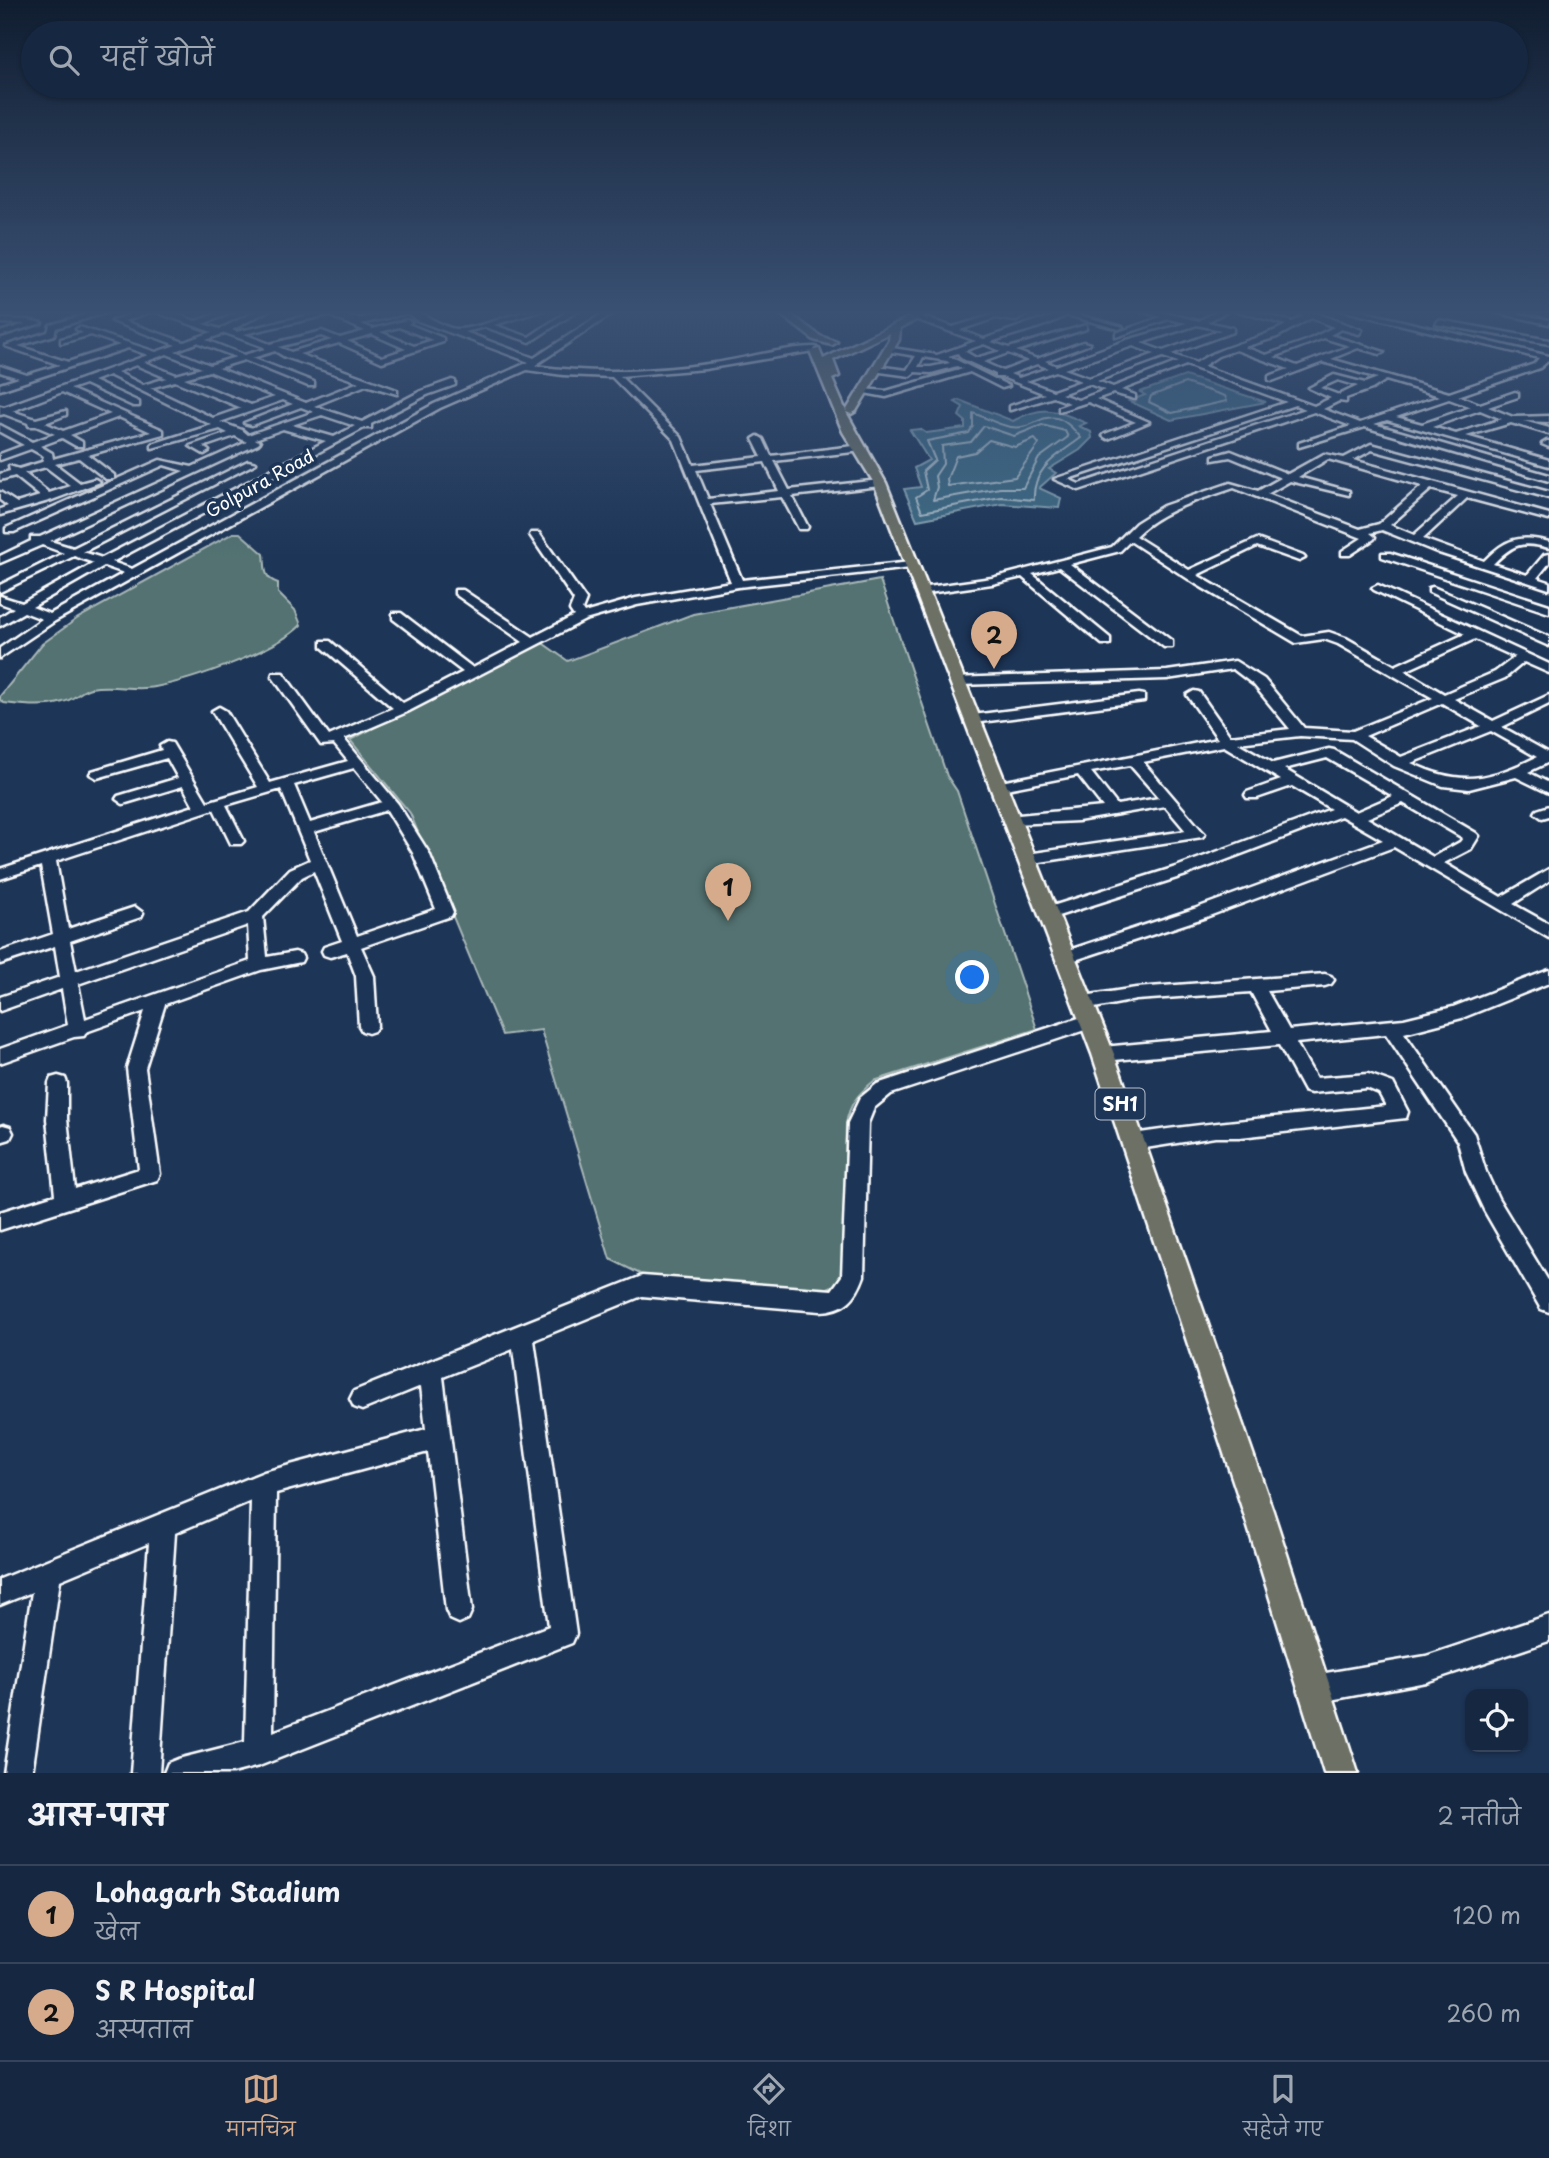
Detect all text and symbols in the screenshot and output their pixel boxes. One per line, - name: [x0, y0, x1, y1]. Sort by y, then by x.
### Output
- search box: [21, 21, 1528, 98]
- text: यहाँ खोजें: [101, 36, 215, 75]
- icon: search: [45, 41, 83, 79]
- street label: Golpura Road: [200, 442, 319, 524]
- pin: 2: [971, 611, 1017, 669]
- pin: 1: [705, 863, 751, 921]
- your location: [955, 960, 989, 994]
- road number: SH1: [1096, 1088, 1144, 1120]
- map controls: [1465, 1689, 1528, 1752]
- button: locate: [1465, 1689, 1528, 1752]
- text: आस-पास: [28, 1791, 167, 1836]
- text: 2 नतीजे: [1438, 1798, 1521, 1833]
- text: Lohagarh Stadium: [95, 1872, 341, 1911]
- text: 1: [46, 1897, 57, 1932]
- text: 120 m: [1453, 1897, 1521, 1932]
- text: खेल: [95, 1913, 140, 1948]
- text: S R Hospital: [95, 1970, 255, 2009]
- text: 2: [43, 1995, 59, 2030]
- text: 260 m: [1446, 1995, 1521, 2030]
- text: अस्पताल: [95, 2011, 193, 2046]
- tab: मानचित्र: [226, 2070, 296, 2150]
- tab: दिशा: [748, 2070, 791, 2150]
- tab: सहेजे गए: [1243, 2070, 1323, 2150]

